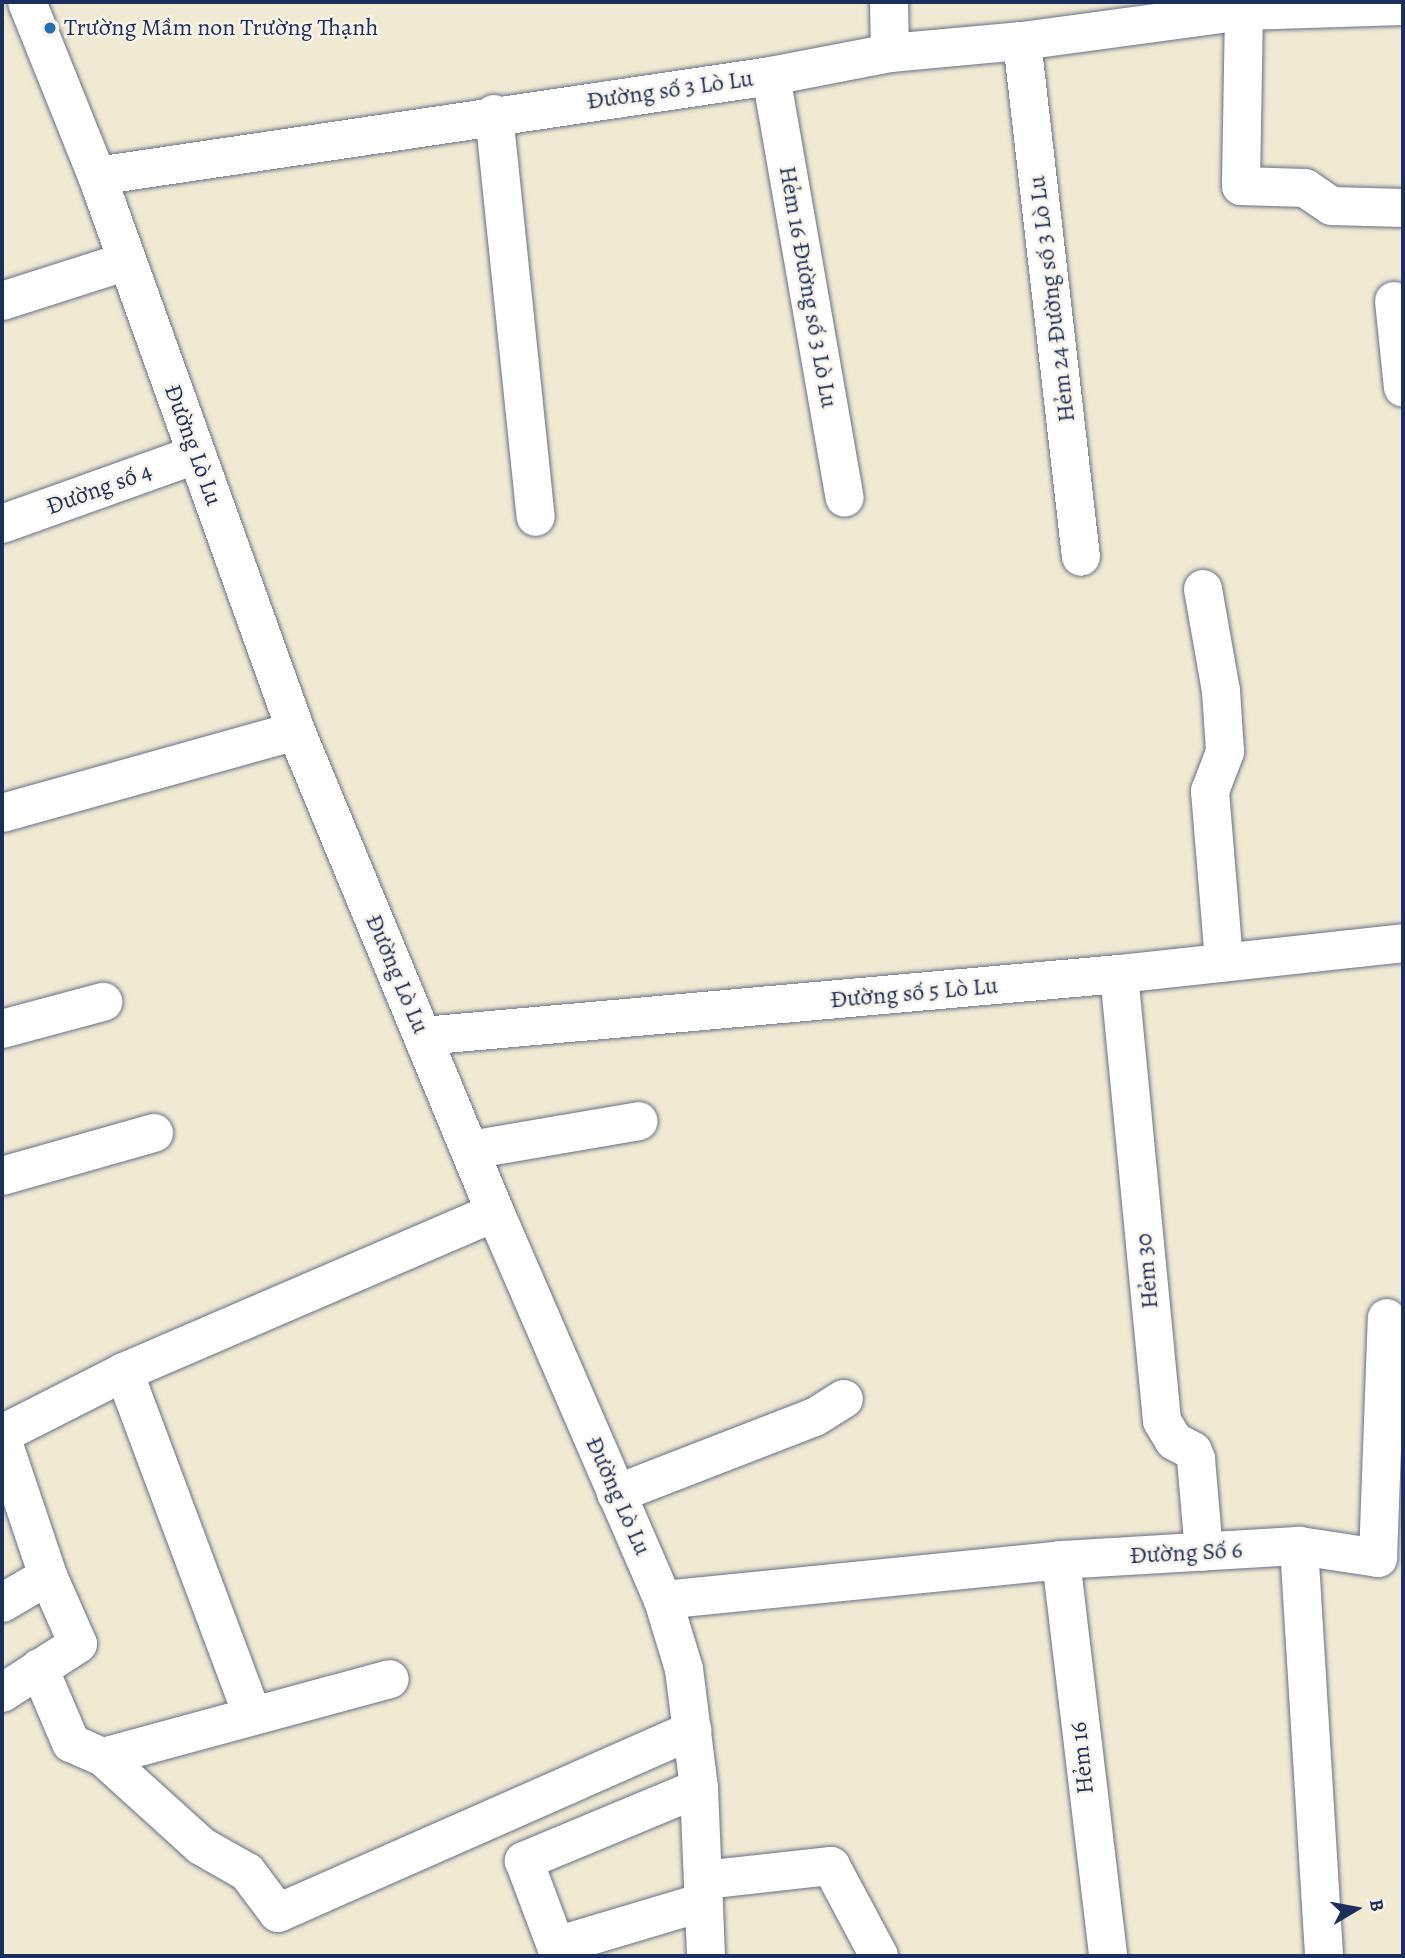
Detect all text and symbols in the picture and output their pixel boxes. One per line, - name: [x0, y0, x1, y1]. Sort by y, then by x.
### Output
- place label: Trường Mầm non Trường Thạnh: [64, 14, 378, 42]
- marker: Trường Mầm non Trường Thạnh: [42, 20, 58, 36]
- street label: Đường số 3 Lò Lu: [585, 64, 755, 116]
- street label: Hẻm 16 Đường số 3 Lò Lu: [773, 164, 843, 410]
- street label: Hẻm 24 Đường số 3 Lò Lu: [1023, 174, 1081, 424]
- street label: Đường Lò Lu: [158, 381, 228, 509]
- street label: Đường số 4: [42, 457, 156, 521]
- street label: Đường Lò Lu: [359, 910, 435, 1038]
- street label: Đường số 5 Lò Lu: [829, 971, 999, 1015]
- street label: Hẻm 30: [1129, 1232, 1165, 1310]
- street label: Đường Lò Lu: [579, 1432, 657, 1560]
- street label: Đường Số 6: [1129, 1536, 1243, 1570]
- street label: Hẻm 16: [1064, 1721, 1100, 1795]
- north arrow: [1321, 1874, 1391, 1944]
- text: B: [1363, 1897, 1391, 1913]

